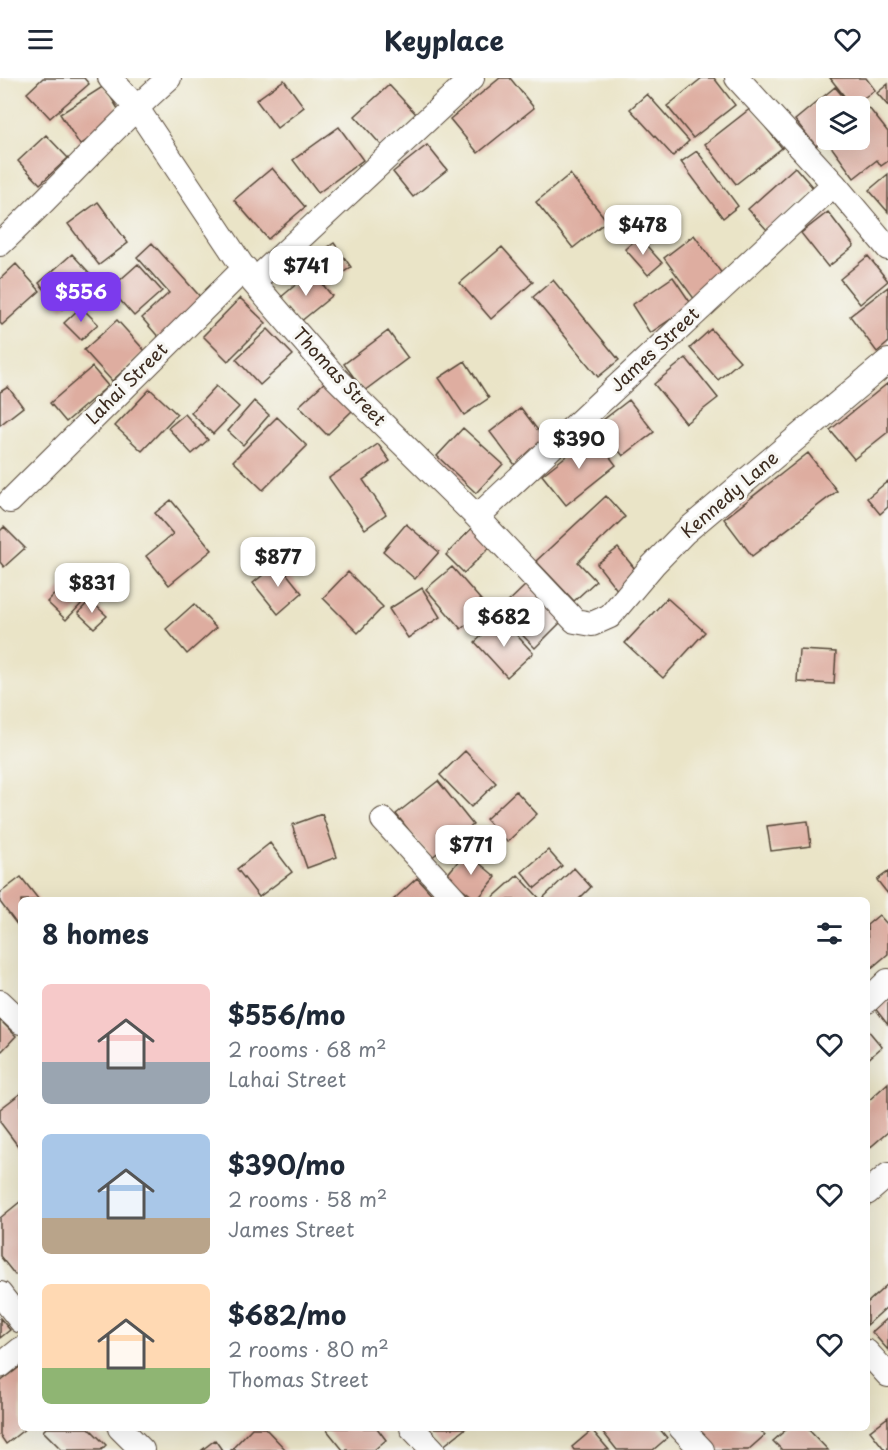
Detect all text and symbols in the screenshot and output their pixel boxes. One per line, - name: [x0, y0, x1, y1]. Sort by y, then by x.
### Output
- text: Keyplace: [384, 19, 504, 60]
- icon: menu: [24, 23, 57, 56]
- icon: heart: [831, 23, 864, 56]
- map controls: [816, 96, 870, 150]
- button: layers: [816, 96, 870, 150]
- pin: $478: [607, 205, 679, 256]
- text: $478: [618, 209, 668, 239]
- pin: $741: [270, 246, 342, 297]
- text: $741: [283, 250, 329, 280]
- pin: $556: [45, 272, 117, 323]
- text: $556: [55, 276, 107, 306]
- street label: James Street: [603, 300, 705, 398]
- street label: Thomas Street: [287, 321, 393, 431]
- street label: Lahai Street: [79, 336, 173, 430]
- pin: $390: [543, 419, 615, 470]
- text: $390: [553, 423, 605, 453]
- street label: Kennedy Lane: [674, 444, 784, 544]
- pin: $877: [242, 537, 314, 588]
- text: $877: [254, 541, 302, 571]
- pin: $831: [56, 563, 128, 614]
- text: $831: [69, 567, 115, 597]
- pin: $682: [468, 597, 540, 648]
- text: $682: [478, 601, 531, 631]
- pin: $771: [435, 825, 507, 876]
- text: $771: [449, 829, 493, 859]
- text: 8 homes: [42, 914, 149, 953]
- icon: filters: [813, 917, 846, 950]
- text: $556/mo: [228, 995, 345, 1034]
- icon: home: [90, 1008, 162, 1080]
- icon: heart: [813, 1028, 846, 1061]
- text: 2 rooms · 68 m²: [228, 1034, 387, 1064]
- text: Lahai Street: [228, 1064, 346, 1094]
- text: $390/mo: [228, 1145, 345, 1184]
- icon: home: [90, 1158, 162, 1230]
- icon: heart: [813, 1178, 846, 1211]
- text: 2 rooms · 58 m²: [228, 1184, 387, 1214]
- text: James Street: [228, 1214, 355, 1244]
- text: $682/mo: [228, 1295, 346, 1334]
- icon: home: [90, 1308, 162, 1380]
- icon: heart: [813, 1328, 846, 1361]
- text: 2 rooms · 80 m²: [228, 1334, 389, 1364]
- text: Thomas Street: [228, 1364, 368, 1394]

